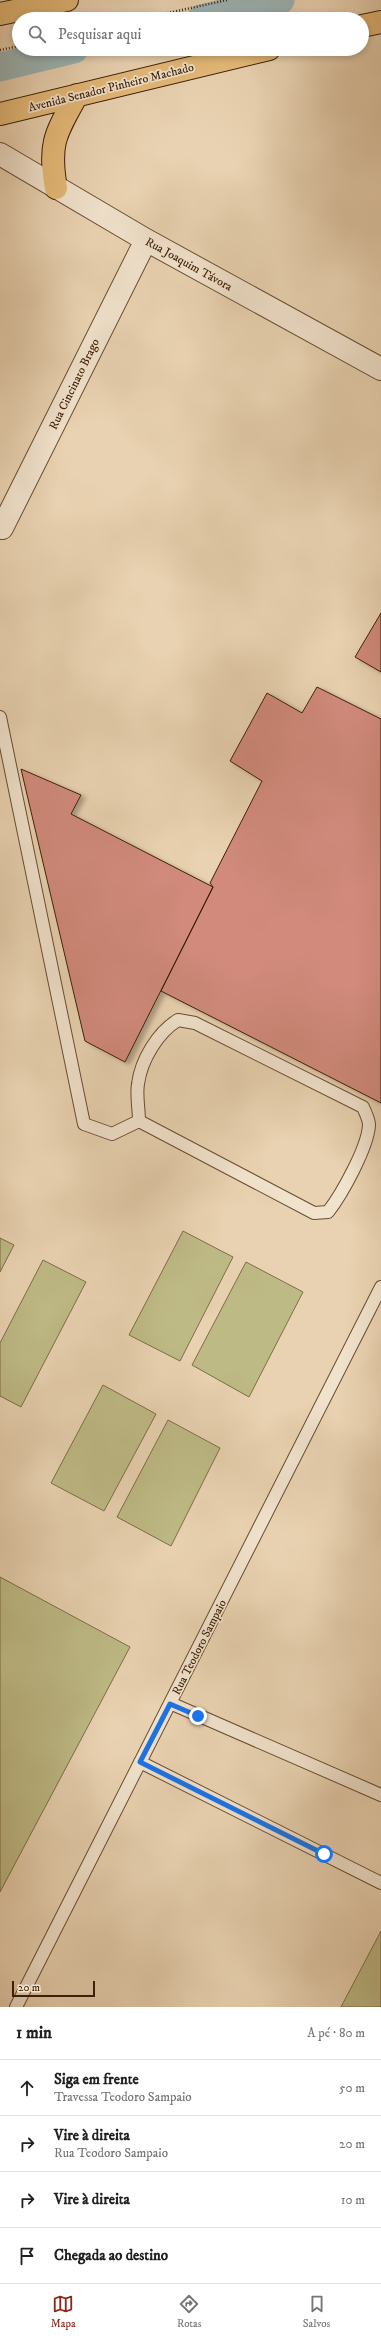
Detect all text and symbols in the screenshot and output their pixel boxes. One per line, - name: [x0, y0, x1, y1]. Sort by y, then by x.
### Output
- search box: [12, 12, 369, 56]
- icon: search: [26, 23, 48, 45]
- text: Pesquisar aqui: [58, 25, 141, 44]
- street label: Avenida Senador Pinheiro Machado: [27, 60, 196, 115]
- street label: Rua Joaquim Távora: [143, 234, 236, 295]
- street label: Rua Cincinato Brago: [46, 336, 103, 432]
- street label: Rua Teodoro Sampaio: [169, 1597, 230, 1698]
- route end: [189, 1707, 207, 1725]
- route start: [315, 1845, 333, 1863]
- scale bar: [12, 1979, 95, 1998]
- text: 20 m: [18, 1981, 40, 1995]
- text: 1 min: [16, 2022, 52, 2044]
- text: A pé · 80 m: [307, 2025, 365, 2041]
- text: Siga em frente: [54, 2070, 139, 2089]
- icon: ahead: [16, 2077, 38, 2099]
- text: 50 m: [339, 2080, 365, 2096]
- text: Travessa Teodoro Sampaio: [54, 2089, 192, 2105]
- text: Vire à direita: [54, 2126, 130, 2145]
- icon: right: [16, 2133, 38, 2155]
- text: 20 m: [339, 2136, 365, 2152]
- text: Rua Teodoro Sampaio: [54, 2145, 168, 2161]
- icon: right: [16, 2189, 38, 2211]
- text: Vire à direita: [54, 2190, 130, 2209]
- text: 10 m: [341, 2192, 365, 2208]
- icon: arrive: [16, 2245, 38, 2267]
- text: Chegada ao destino: [54, 2246, 168, 2265]
- tab: Mapa: [51, 2293, 76, 2331]
- tab: Rotas: [177, 2293, 201, 2331]
- tab: Salvos: [303, 2293, 330, 2331]

